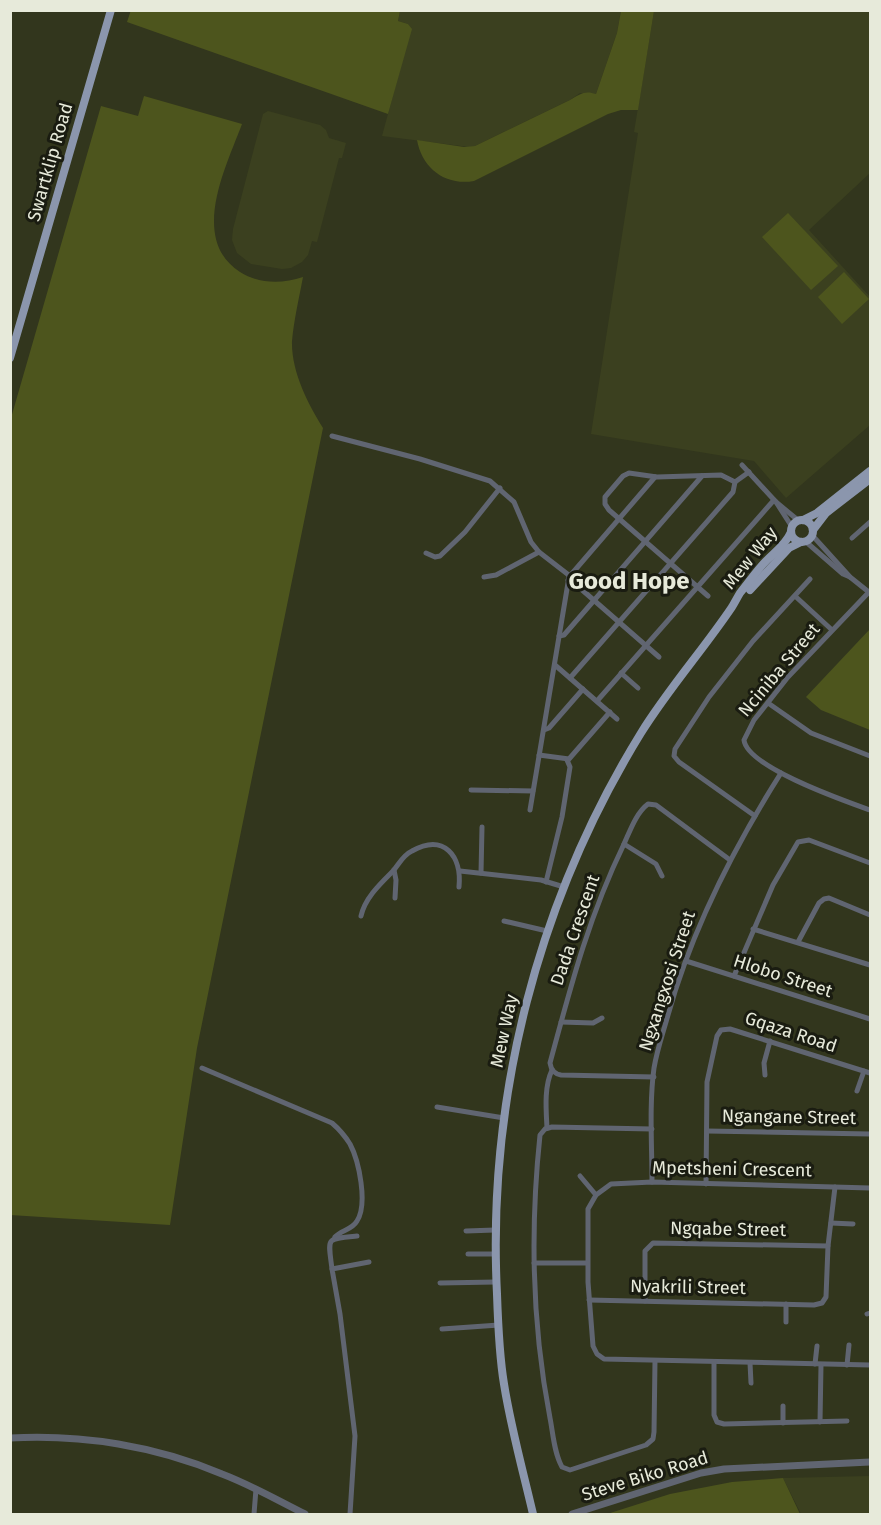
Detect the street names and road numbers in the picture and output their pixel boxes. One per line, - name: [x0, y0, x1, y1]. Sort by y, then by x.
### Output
- street label: Swartklip Road: [23, 100, 77, 224]
- street label: Mew Way: [718, 522, 782, 594]
- street label: Nciniba Street: [733, 618, 825, 721]
- street label: Dada Crescent: [546, 871, 604, 988]
- street label: Ngxangxosi Street: [634, 908, 700, 1054]
- street label: Hlobo Street: [731, 950, 836, 1002]
- street label: Mew Way: [486, 992, 523, 1070]
- street label: Gqaza Road: [742, 1007, 840, 1057]
- street label: Ngangane Street: [722, 1105, 857, 1129]
- street label: Mpetsheni Crescent: [652, 1157, 813, 1181]
- street label: Ngqabe Street: [670, 1217, 787, 1241]
- street label: Nyakrili Street: [630, 1275, 747, 1299]
- street label: Steve Biko Road: [579, 1446, 711, 1506]

